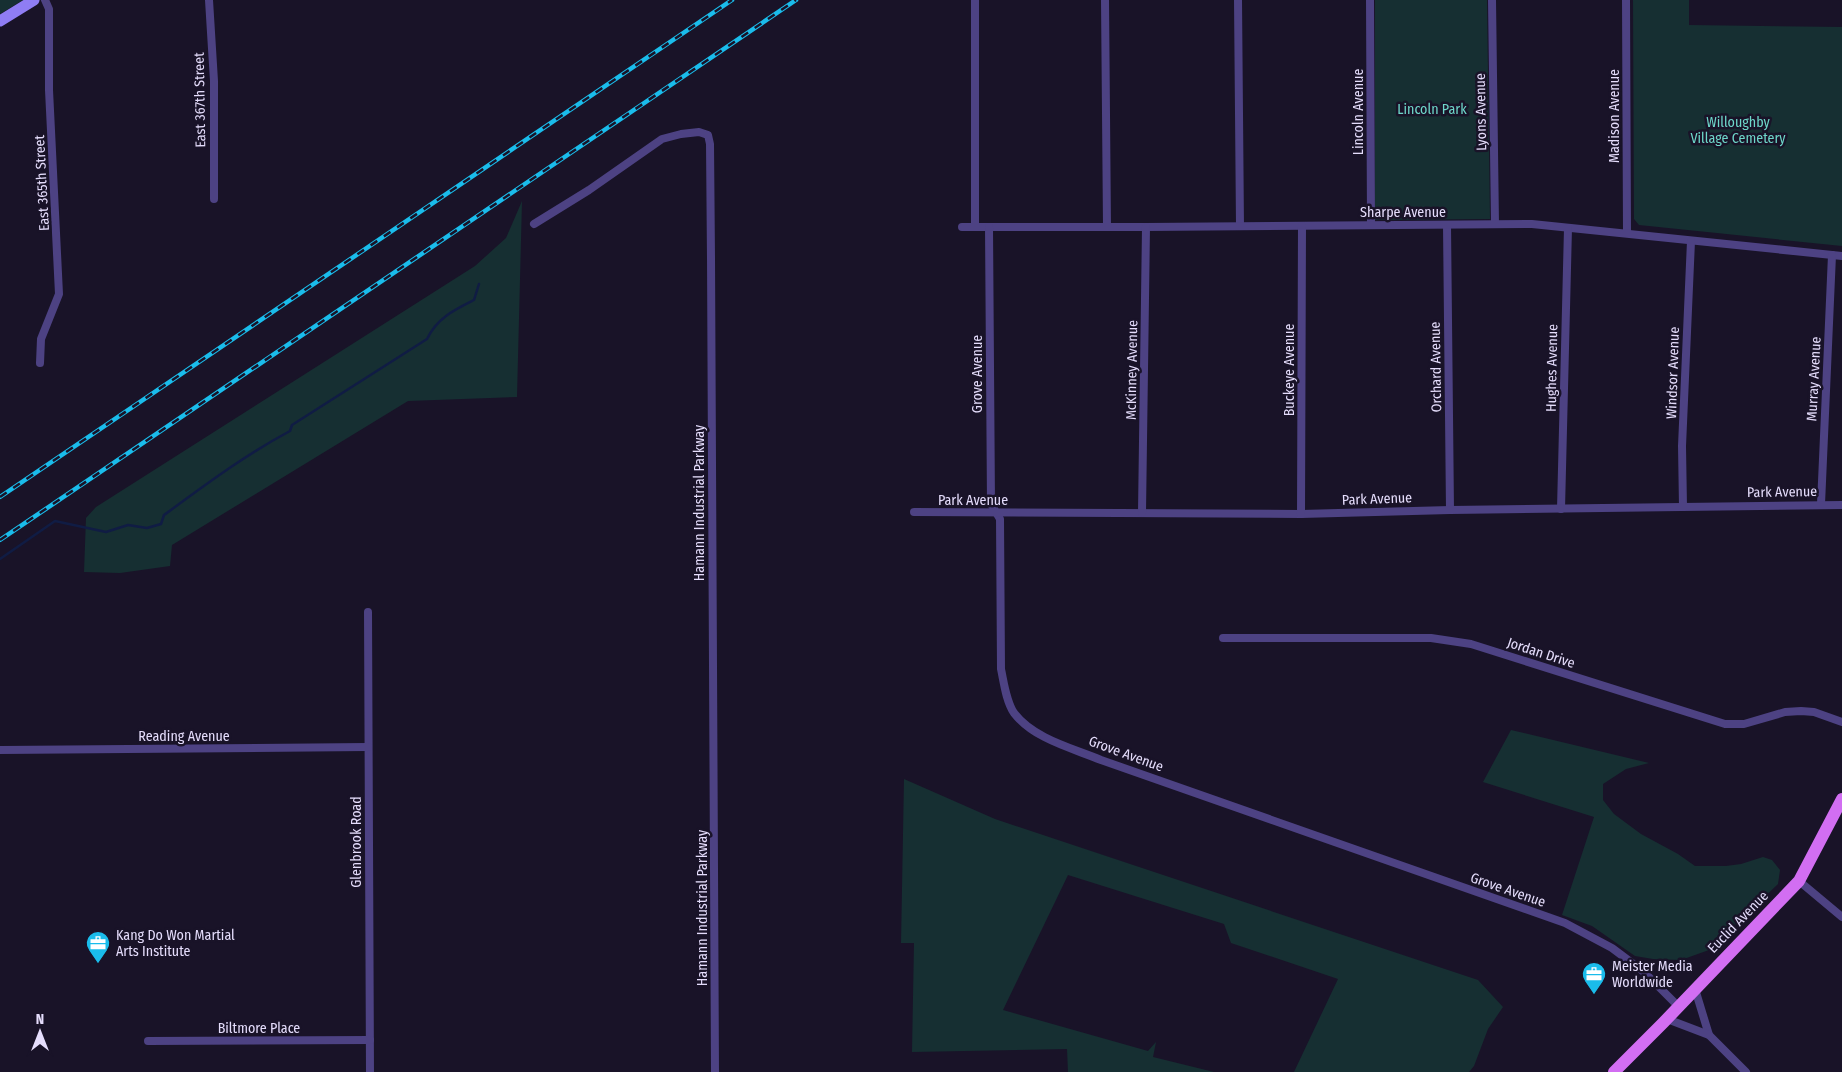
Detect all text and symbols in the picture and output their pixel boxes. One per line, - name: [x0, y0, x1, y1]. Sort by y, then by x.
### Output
- street label: East 367th Street: [191, 52, 209, 148]
- street label: Lincoln Avenue: [1350, 69, 1367, 155]
- street label: Madison Avenue: [1606, 69, 1623, 163]
- street label: Lyons Avenue: [1472, 73, 1490, 151]
- park label: Lincoln Park: [1397, 101, 1467, 118]
- park label: Willoughby Village Cemetery: [1690, 114, 1786, 147]
- street label: East 365th Street: [31, 134, 53, 231]
- street label: Sharpe Avenue: [1360, 204, 1446, 221]
- street label: McKinney Avenue: [1123, 320, 1141, 420]
- street label: Orchard Avenue: [1427, 321, 1445, 413]
- street label: Buckeye Avenue: [1281, 324, 1298, 416]
- street label: Hughes Avenue: [1543, 324, 1561, 412]
- street label: Windsor Avenue: [1663, 326, 1683, 420]
- street label: Grove Avenue: [969, 335, 986, 413]
- street label: Murray Avenue: [1803, 336, 1825, 422]
- street label: Hamann Industrial Parkway: [691, 424, 708, 581]
- street label: Park Avenue: [1747, 483, 1817, 501]
- street label: Park Avenue: [1342, 489, 1412, 509]
- street label: Park Avenue: [938, 492, 1008, 509]
- street label: Jordan Drive: [1505, 634, 1577, 672]
- street label: Reading Avenue: [138, 728, 230, 745]
- street label: Grove Avenue: [1086, 733, 1166, 775]
- street label: Glenbrook Road: [348, 796, 365, 888]
- street label: Hamann Industrial Parkway: [694, 829, 711, 986]
- street label: Grove Avenue: [1468, 869, 1548, 911]
- street label: Euclid Avenue: [1704, 887, 1772, 957]
- place label: Kang Do Won Martial Arts Institute: [116, 927, 235, 960]
- office icon: Kang Do Won Martial Arts Institute: [85, 930, 111, 964]
- place label: Meister Media Worldwide: [1612, 958, 1693, 991]
- office icon: Meister Media Worldwide: [1581, 961, 1607, 995]
- north arrow: [15, 1007, 65, 1057]
- text: N: [36, 1011, 44, 1028]
- street label: Biltmore Place: [218, 1020, 300, 1037]

